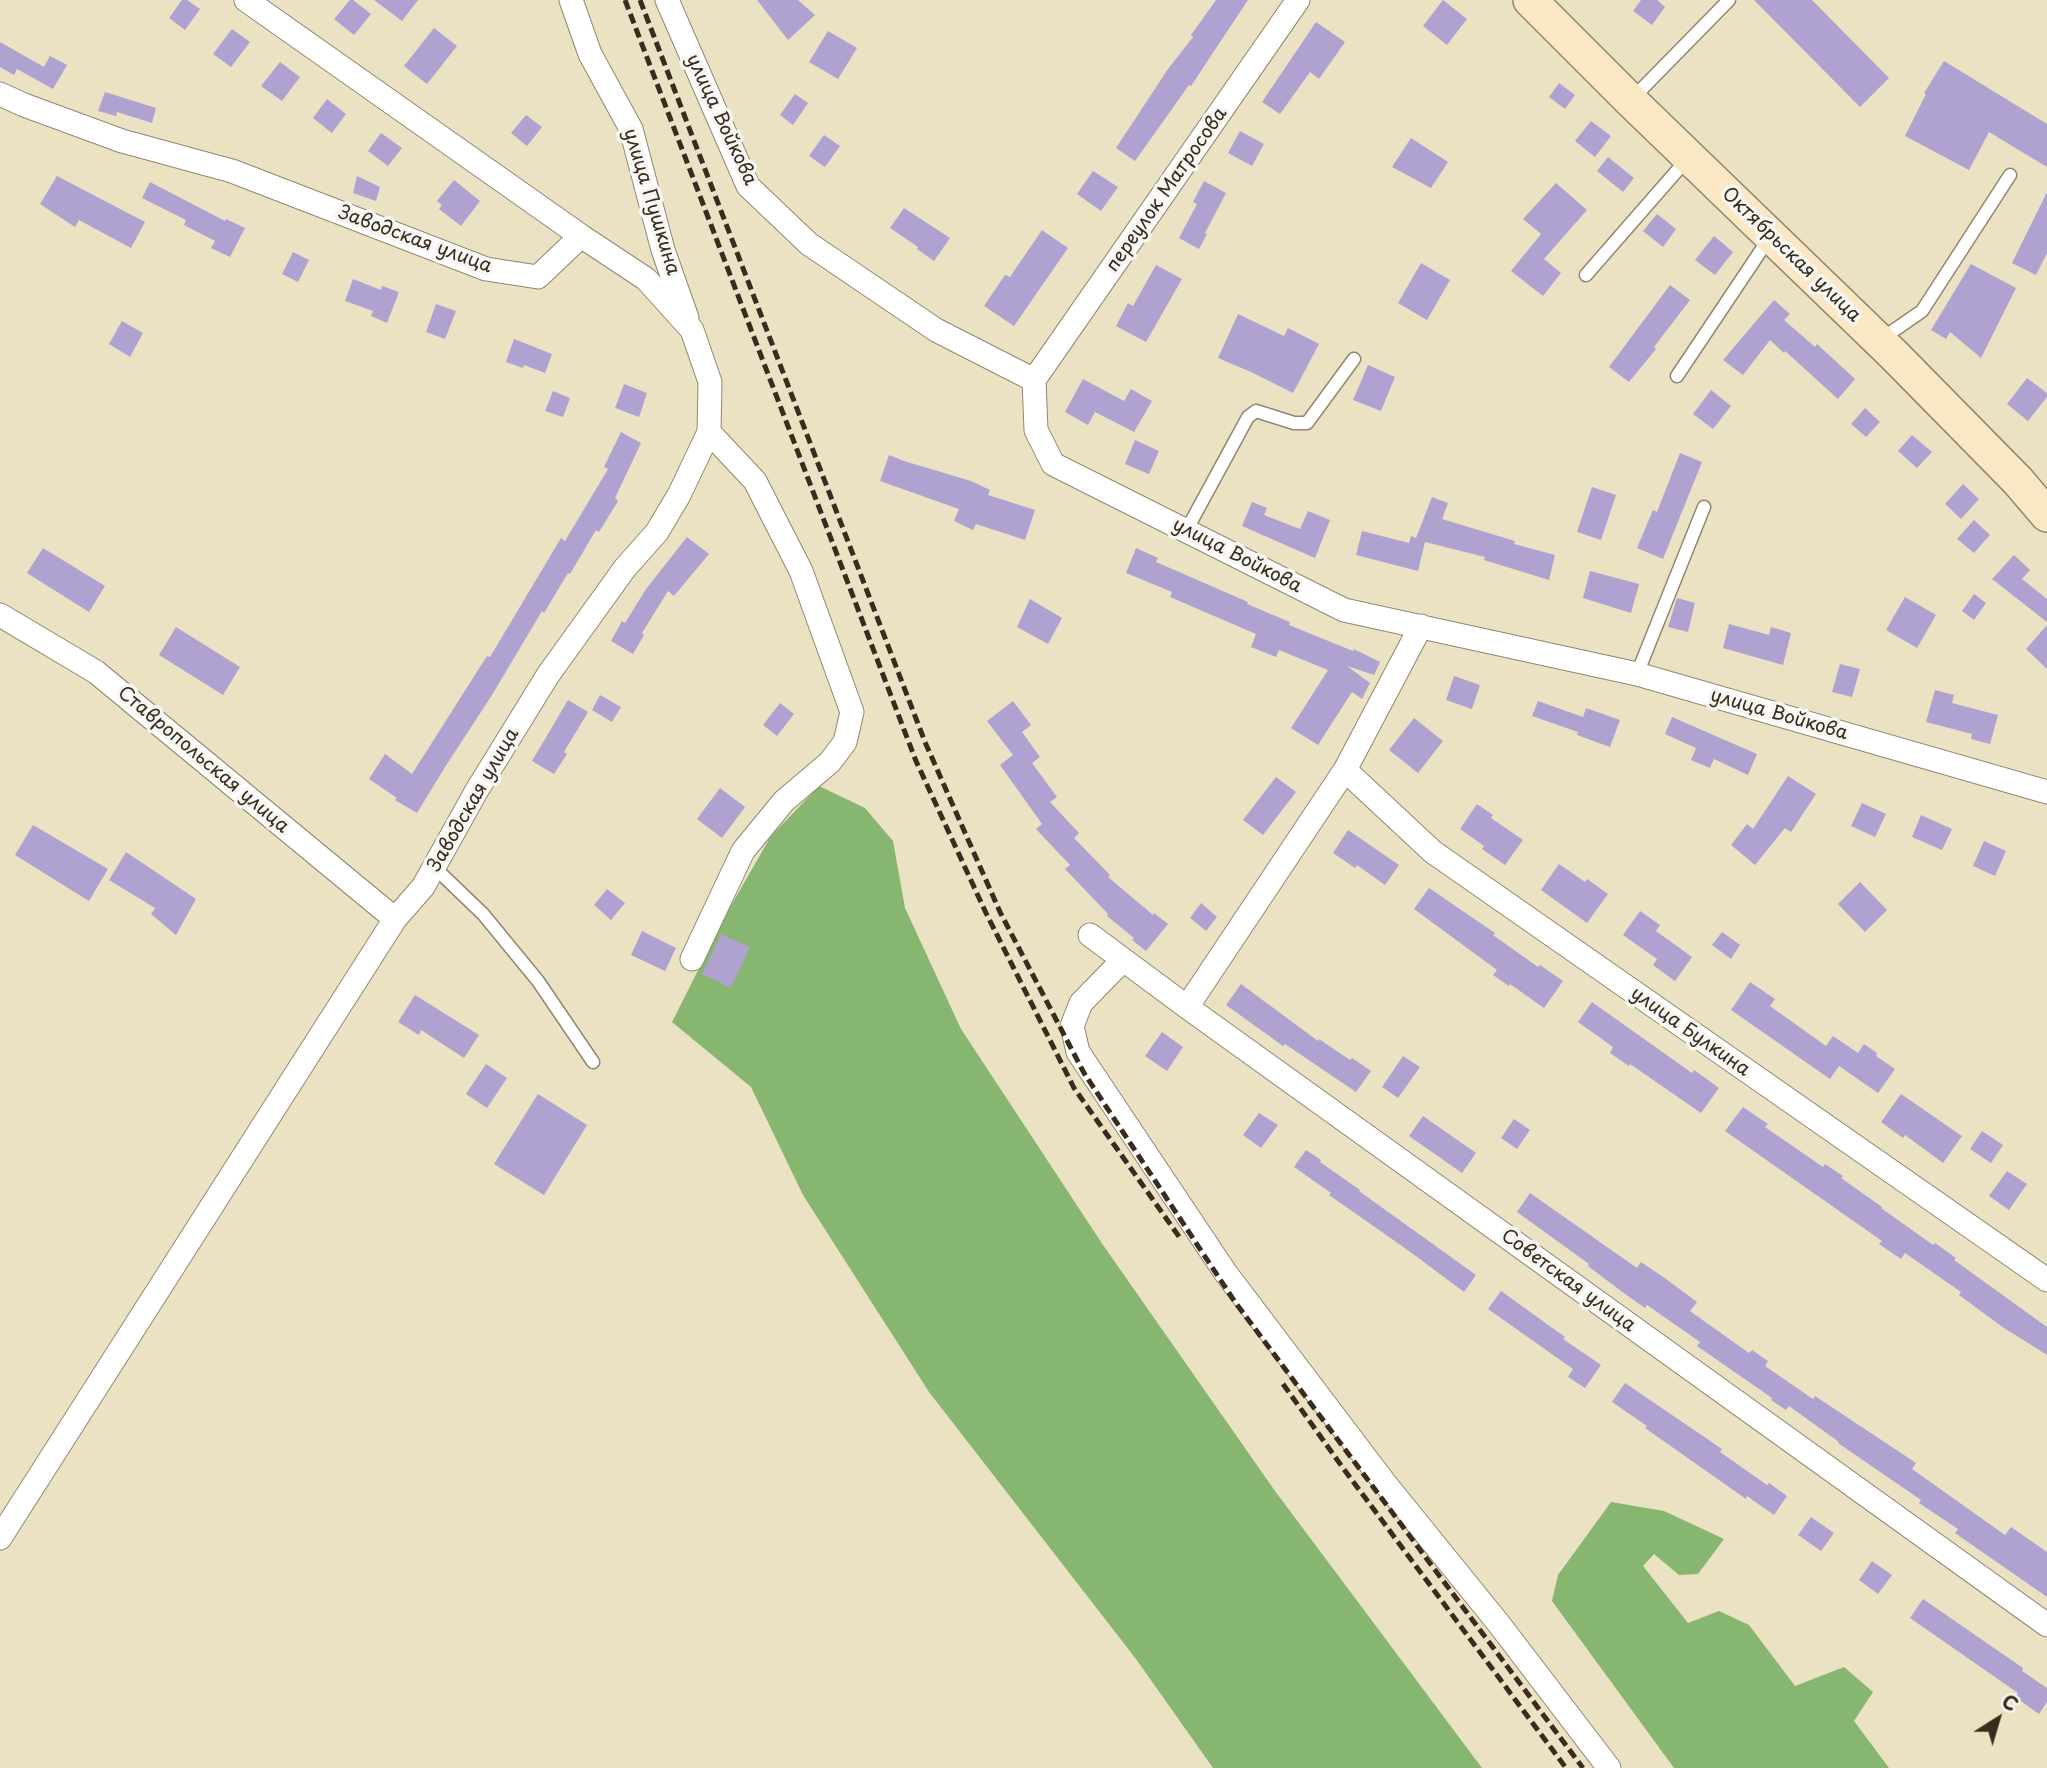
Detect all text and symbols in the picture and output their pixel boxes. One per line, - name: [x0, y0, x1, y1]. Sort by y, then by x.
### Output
- street label: улица Войкова: [681, 51, 761, 189]
- street label: переулок Матросова: [1102, 103, 1232, 277]
- street label: улица Пушкина: [618, 126, 684, 278]
- street label: Октябрьская улица: [1717, 183, 1865, 327]
- street label: Заводская улица: [335, 202, 495, 278]
- street label: улица Войкова: [1169, 514, 1305, 598]
- street label: Ставропольская улица: [113, 682, 293, 838]
- street label: улица Войкова: [1708, 684, 1850, 746]
- street label: Заводская улица: [424, 724, 524, 876]
- street label: улица Булкина: [1626, 982, 1754, 1082]
- street label: Советская улица: [1496, 1225, 1640, 1337]
- north arrow: [1963, 1684, 2033, 1754]
- text: С: [1996, 1687, 2025, 1718]

